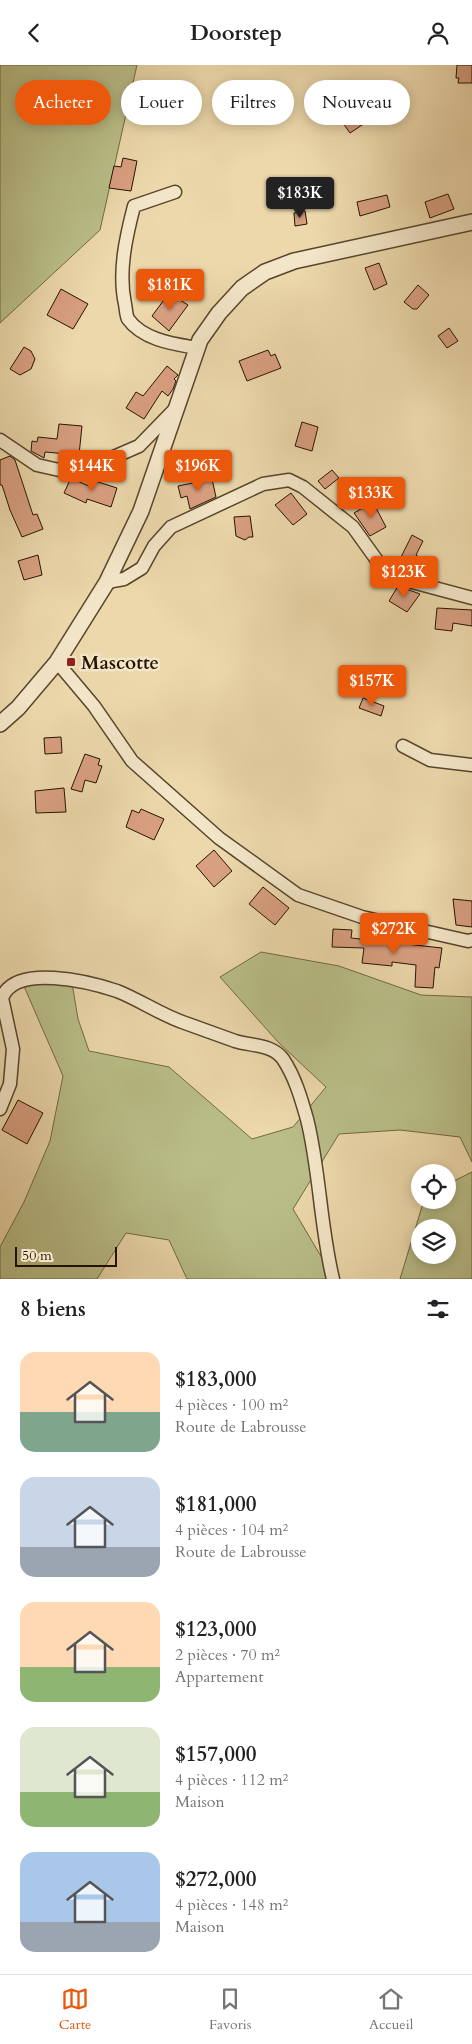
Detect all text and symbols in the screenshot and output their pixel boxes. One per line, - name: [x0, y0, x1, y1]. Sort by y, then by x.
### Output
- text: Doorstep: [190, 18, 282, 48]
- icon: back: [20, 19, 48, 47]
- icon: person: [424, 19, 452, 47]
- chip: Acheter: [15, 80, 111, 125]
- chip: Louer: [121, 80, 202, 125]
- chip: Filtres: [212, 80, 294, 125]
- chip: Nouveau: [304, 80, 410, 125]
- pin: $183K: [265, 177, 335, 219]
- text: $183K: [277, 182, 323, 204]
- pin: $181K: [135, 269, 205, 311]
- text: $181K: [147, 274, 193, 296]
- pin: $144K: [57, 449, 127, 492]
- pin: $196K: [163, 449, 233, 492]
- text: $144K: [69, 455, 115, 477]
- text: $196K: [175, 455, 221, 477]
- pin: $133K: [336, 477, 406, 519]
- text: $133K: [348, 482, 394, 504]
- pin: $123K: [369, 555, 439, 598]
- text: $123K: [381, 561, 427, 583]
- place label: Mascotte: [81, 650, 159, 676]
- marker: Mascotte: [65, 656, 77, 668]
- pin: $157K: [337, 665, 407, 707]
- text: $157K: [349, 670, 395, 692]
- pin: $272K: [359, 913, 429, 955]
- text: $272K: [371, 918, 417, 940]
- map controls: [411, 1164, 456, 1264]
- button: locate: [411, 1164, 456, 1209]
- button: layers: [411, 1219, 456, 1264]
- scale bar: [15, 1244, 118, 1267]
- text: 50 m: [22, 1246, 52, 1265]
- text: 8 biens: [20, 1295, 86, 1324]
- icon: filters: [424, 1295, 452, 1323]
- text: $183,000: [175, 1365, 256, 1394]
- icon: home: [60, 1372, 120, 1432]
- text: 4 pièces · 100 m²: [175, 1394, 288, 1416]
- text: Route de Labrousse: [175, 1416, 307, 1438]
- text: $181,000: [175, 1490, 256, 1519]
- icon: home: [60, 1497, 120, 1557]
- text: 4 pièces · 104 m²: [175, 1519, 288, 1541]
- text: Route de Labrousse: [175, 1541, 307, 1563]
- text: $123,000: [175, 1615, 256, 1644]
- icon: home: [60, 1622, 120, 1682]
- text: 2 pièces · 70 m²: [175, 1644, 280, 1666]
- text: Appartement: [175, 1666, 263, 1688]
- text: $157,000: [175, 1740, 256, 1769]
- icon: home: [60, 1747, 120, 1807]
- text: 4 pièces · 112 m²: [175, 1769, 288, 1791]
- text: Maison: [175, 1791, 225, 1813]
- text: $272,000: [175, 1865, 256, 1894]
- icon: home: [60, 1872, 120, 1932]
- text: 4 pièces · 148 m²: [175, 1894, 288, 1916]
- text: Maison: [175, 1916, 225, 1938]
- tab: Carte: [59, 1985, 91, 2034]
- tab: Favoris: [209, 1985, 251, 2034]
- tab: Accueil: [369, 1985, 413, 2034]

